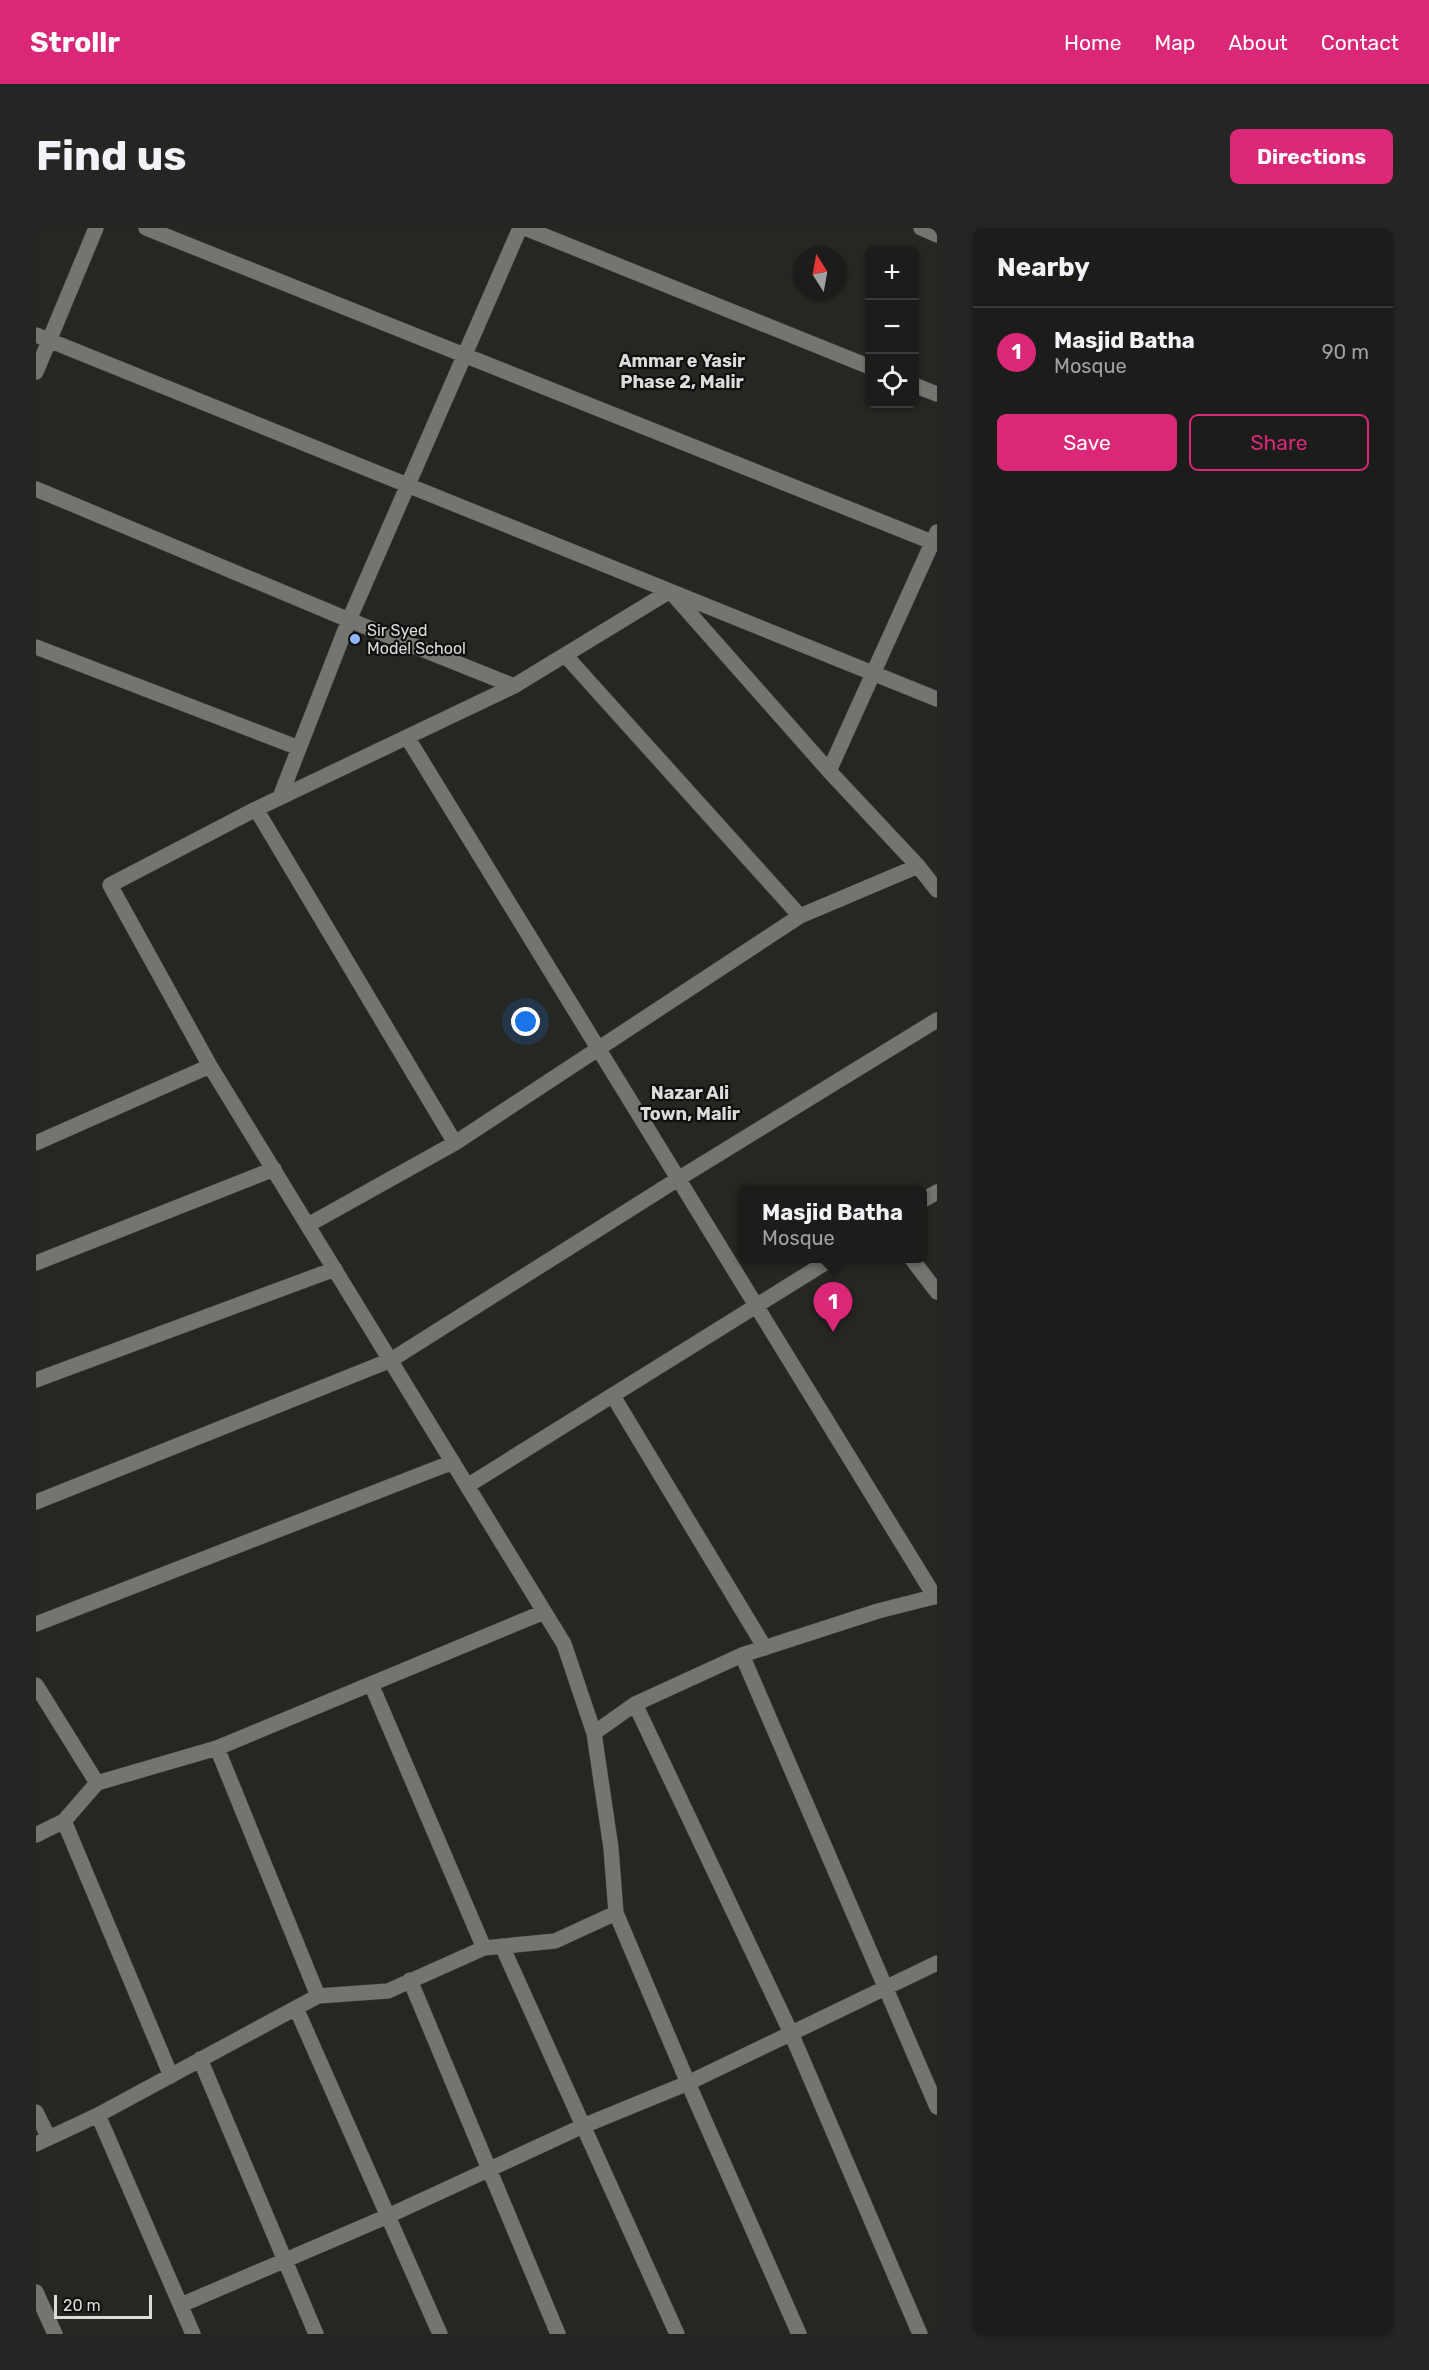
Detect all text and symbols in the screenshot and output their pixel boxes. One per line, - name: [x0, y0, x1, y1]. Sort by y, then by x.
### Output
- text: Strollr: [30, 26, 120, 59]
- text: Home: [1064, 30, 1121, 55]
- text: Map: [1154, 30, 1195, 55]
- text: About: [1228, 30, 1288, 55]
- text: Contact: [1321, 30, 1399, 55]
- button: Directions: [1230, 129, 1393, 184]
- text: Find us: [36, 131, 187, 181]
- north arrow: [793, 246, 847, 300]
- map controls: [865, 246, 919, 408]
- button: +: [865, 246, 919, 300]
- text: Nearby: [997, 252, 1090, 283]
- button: −: [865, 300, 919, 354]
- text: Masjid Batha: [1054, 327, 1195, 354]
- text: 1: [1012, 340, 1021, 364]
- text: 90 m: [1322, 340, 1369, 364]
- district label: Ammar e Yasir Phase 2, Malir: [619, 350, 745, 393]
- button: locate: [865, 354, 919, 408]
- text: Mosque: [1054, 354, 1127, 378]
- button: Save: [997, 414, 1177, 471]
- button: Share: [1189, 414, 1369, 471]
- place label: Sir Syed Model School: [367, 621, 466, 658]
- marker: Sir Syed Model School: [348, 632, 362, 646]
- your location: [511, 1007, 540, 1036]
- district label: Nazar Ali Town, Malir: [640, 1082, 740, 1125]
- popup: [738, 1185, 927, 1263]
- text: Masjid Batha: [762, 1199, 903, 1226]
- text: Mosque: [762, 1226, 835, 1250]
- pin: 1: [814, 1282, 852, 1332]
- scale bar: [54, 2292, 152, 2320]
- text: 20 m: [63, 2296, 101, 2315]

